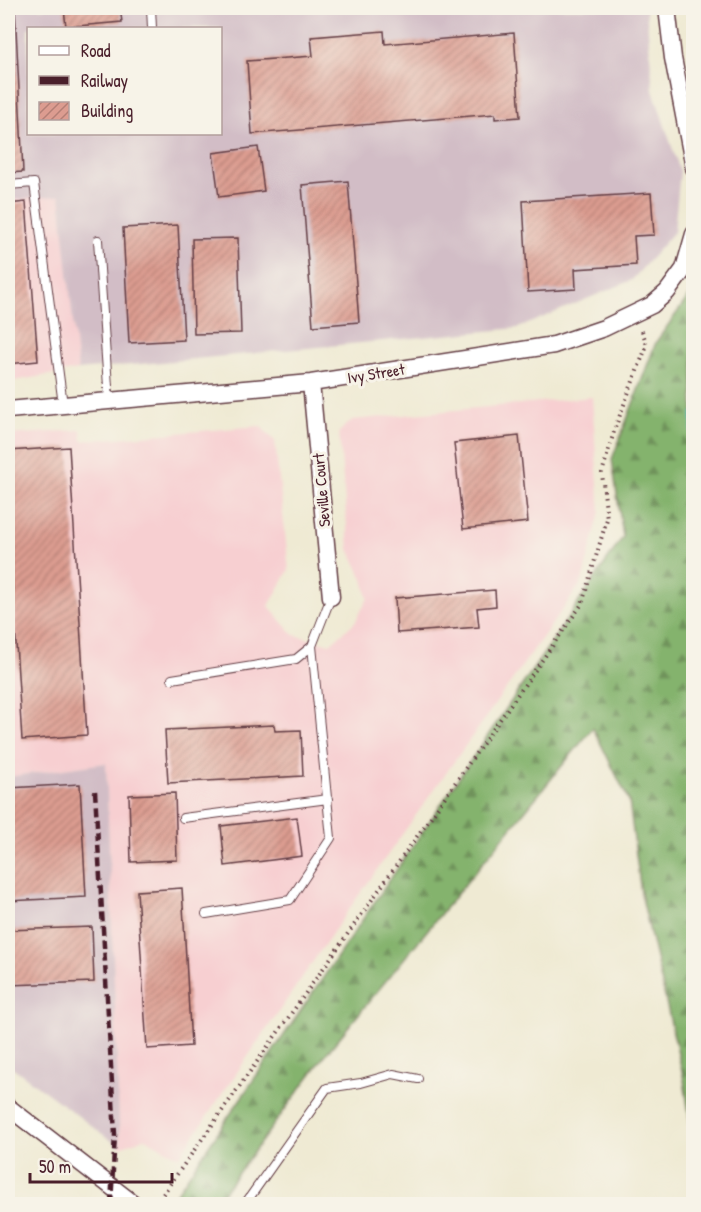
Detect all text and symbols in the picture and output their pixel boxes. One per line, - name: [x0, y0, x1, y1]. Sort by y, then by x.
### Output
- legend: [27, 27, 222, 135]
- text: Road: [81, 38, 111, 63]
- text: Railway: [81, 68, 128, 93]
- text: Building: [81, 98, 133, 123]
- street label: Ivy Street: [346, 358, 407, 388]
- street label: Seville Court: [307, 452, 335, 528]
- scale bar: [30, 1146, 172, 1184]
- text: 50 m: [39, 1154, 71, 1179]

